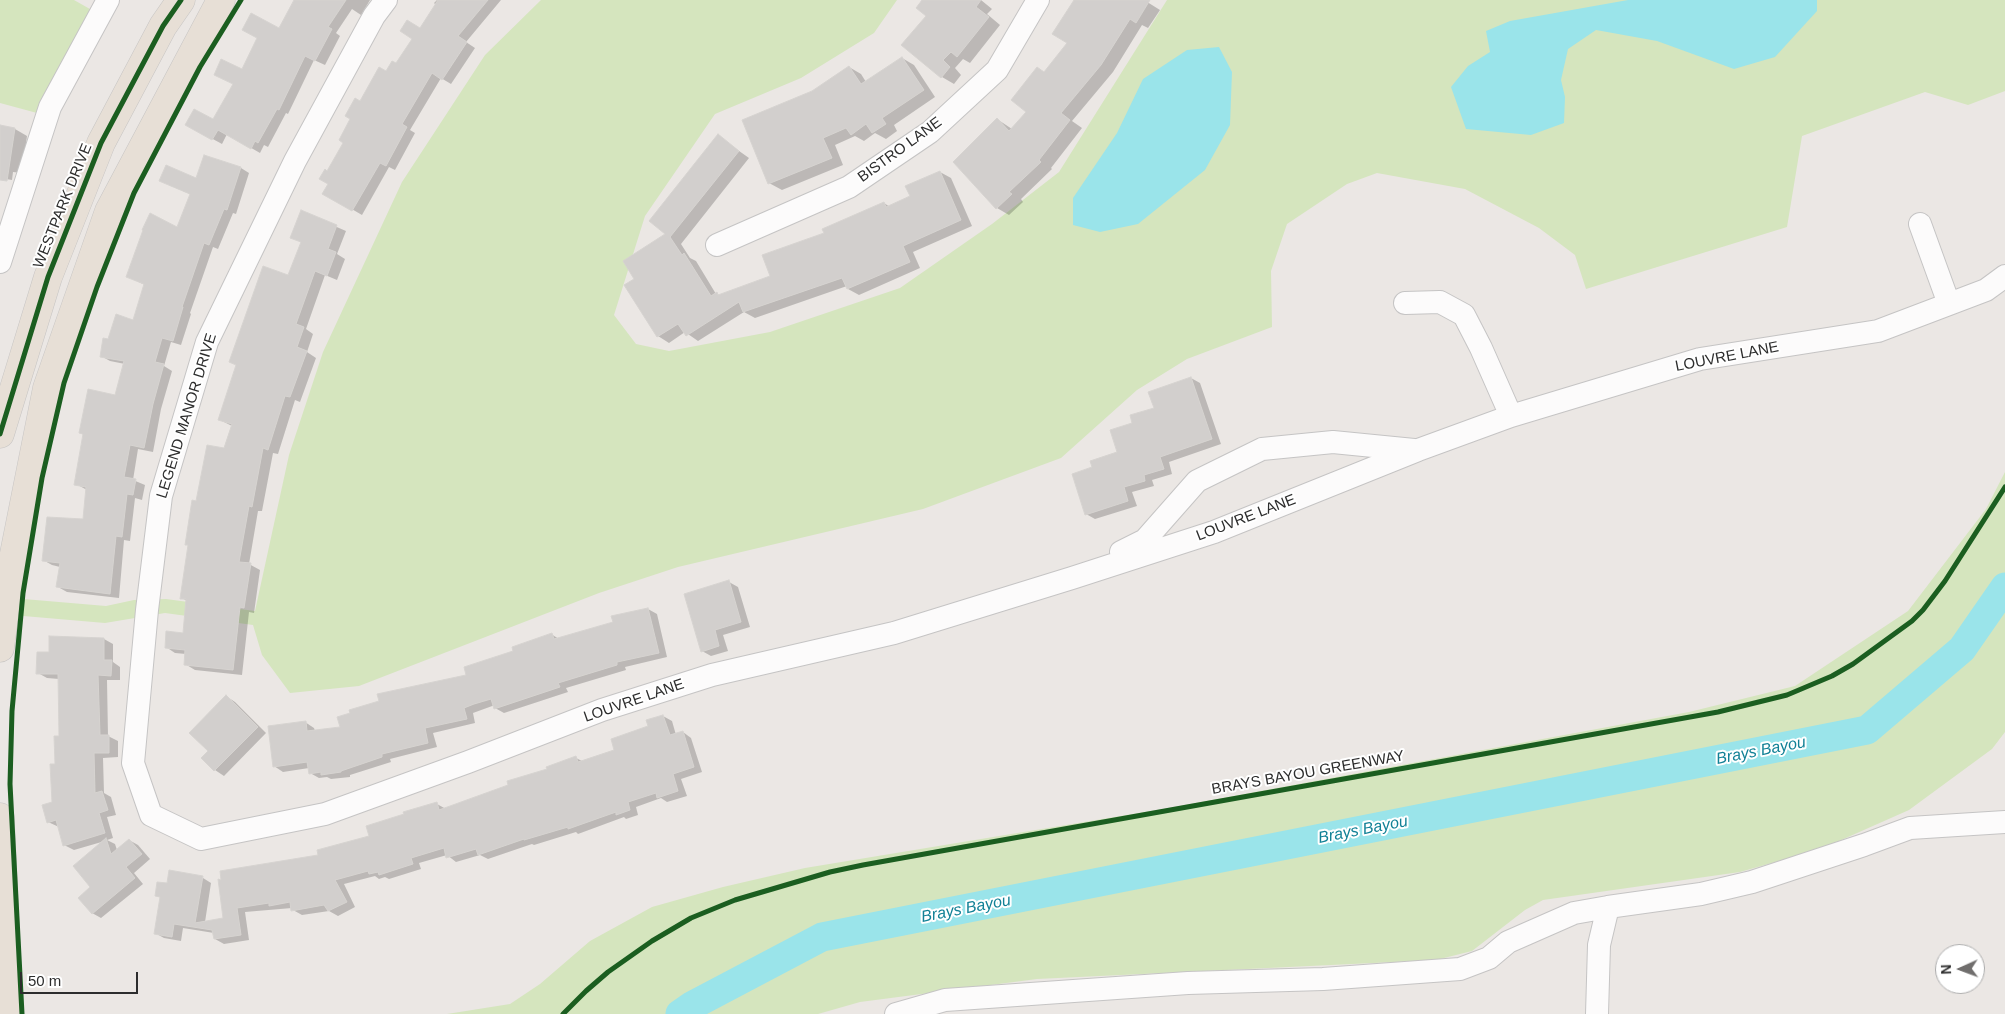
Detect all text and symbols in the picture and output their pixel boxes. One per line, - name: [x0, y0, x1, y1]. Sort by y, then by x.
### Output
- street label: BISTRO LANE: [855, 114, 945, 186]
- street label: WESTPARK DRIVE: [30, 141, 96, 271]
- street label: LEGEND MANOR DRIVE: [153, 331, 221, 501]
- street label: LOUVRE LANE: [1674, 338, 1780, 376]
- street label: LOUVRE LANE: [1194, 491, 1298, 545]
- street label: LOUVRE LANE: [581, 675, 687, 727]
- water label: Brays Bayou: [1715, 733, 1807, 769]
- street label: BRAYS BAYOU GREENWAY: [1210, 747, 1406, 799]
- water label: Brays Bayou: [1317, 812, 1409, 848]
- water label: Brays Bayou: [920, 891, 1012, 927]
- north arrow: [1935, 944, 1985, 994]
- scale bar: [22, 962, 140, 994]
- text: N: [1938, 964, 1954, 975]
- text: 50 m: [28, 972, 61, 989]

